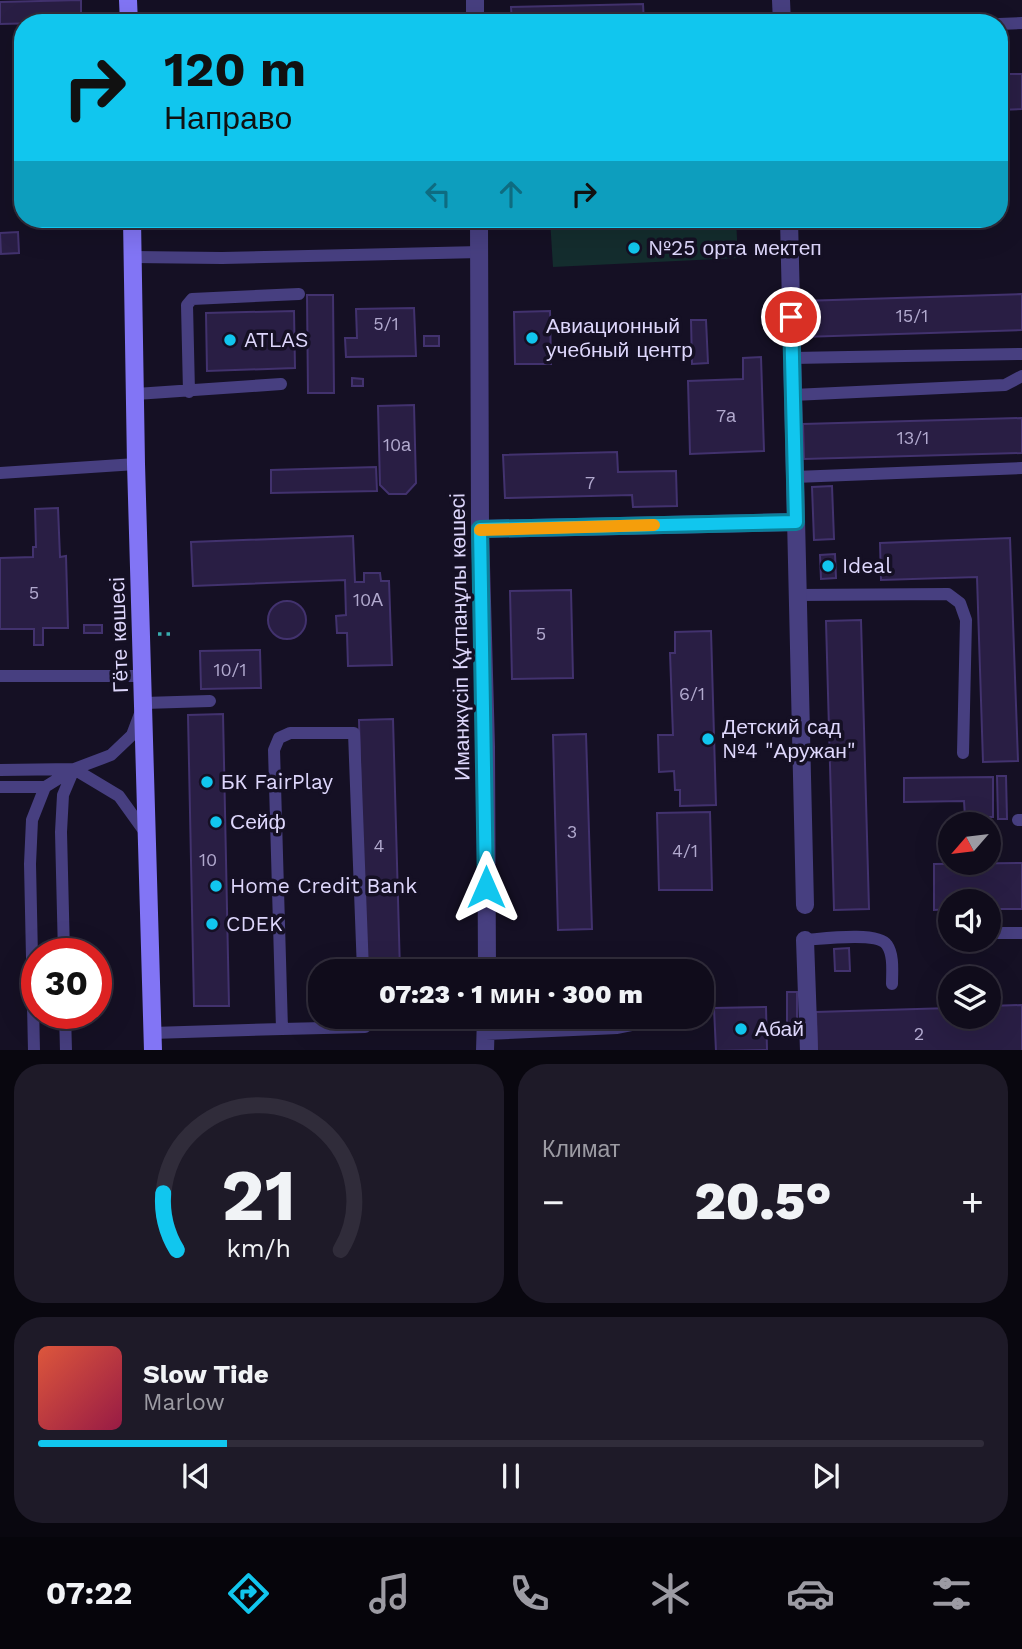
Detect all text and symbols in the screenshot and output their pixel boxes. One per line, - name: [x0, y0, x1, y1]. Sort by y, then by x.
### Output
- text: 120 m: [164, 40, 306, 98]
- icon: right: [49, 42, 140, 133]
- text: Направо: [164, 99, 292, 137]
- icon: left: [419, 175, 457, 213]
- icon: ahead: [492, 175, 530, 213]
- icon: right: [565, 175, 603, 213]
- place label: №25 орта мектеп: [648, 235, 822, 260]
- marker: №25 орта мектеп: [626, 240, 642, 256]
- pin: [761, 287, 821, 347]
- icon: arrive: [772, 298, 810, 336]
- house number: 15/1: [896, 305, 928, 326]
- house number: 5/1: [373, 313, 399, 334]
- place label: Авиационный учебный центр: [546, 313, 693, 362]
- place label: ATLAS: [244, 327, 308, 352]
- marker: Авиационный учебный центр: [524, 330, 540, 346]
- marker: ATLAS: [222, 332, 238, 348]
- house number: 7а: [716, 405, 737, 426]
- house number: 13/1: [897, 427, 929, 448]
- house number: 10а: [383, 434, 412, 455]
- house number: 7: [585, 472, 595, 493]
- street label: Иманжүсіп Құтпанұлы көшесі: [444, 493, 475, 781]
- place label: Ideal: [842, 553, 892, 578]
- marker: Ideal: [820, 558, 836, 574]
- street label: Гёте көшесі: [104, 577, 133, 693]
- house number: 5: [29, 582, 39, 603]
- house number: 10А: [353, 589, 383, 610]
- house number: 5: [536, 623, 546, 644]
- house number: 10/1: [214, 659, 246, 680]
- house number: 6/1: [679, 683, 705, 704]
- place label: Детский сад №4 "Аружан": [722, 714, 855, 763]
- marker: Детский сад №4 "Аружан": [700, 731, 716, 747]
- place label: БК FairPlay: [221, 769, 333, 794]
- marker: БК FairPlay: [199, 774, 215, 790]
- place label: Сейф: [230, 809, 286, 834]
- north arrow: [938, 812, 1001, 875]
- map controls: [938, 812, 1001, 1029]
- marker: Сейф: [208, 814, 224, 830]
- house number: 3: [567, 821, 577, 842]
- house number: 4: [374, 835, 385, 856]
- house number: 4/1: [672, 840, 698, 861]
- house number: 10: [199, 849, 217, 870]
- position arrow: [449, 850, 523, 924]
- place label: Home Credit Bank: [230, 873, 417, 898]
- marker: Home Credit Bank: [208, 878, 224, 894]
- button: sound: [938, 889, 1001, 952]
- place label: CDEK: [226, 911, 283, 936]
- marker: CDEK: [204, 916, 220, 932]
- speed limit sign: 30: [21, 938, 112, 1029]
- button: layers: [938, 966, 1001, 1029]
- text: 07:23 · 1 мин · 300 m: [379, 979, 643, 1009]
- place label: Абай: [755, 1016, 804, 1041]
- marker: Абай: [733, 1021, 749, 1037]
- house number: 2: [914, 1023, 924, 1044]
- text: Климат: [542, 1136, 620, 1163]
- text: 21: [222, 1152, 296, 1238]
- text: 20.5°: [694, 1171, 832, 1232]
- text: −: [542, 1180, 565, 1224]
- text: +: [961, 1180, 984, 1224]
- text: km/h: [227, 1233, 291, 1262]
- text: Slow Tide: [143, 1359, 269, 1389]
- text: Marlow: [143, 1389, 225, 1416]
- icon: previous: [177, 1457, 215, 1495]
- icon: pause: [492, 1457, 530, 1495]
- icon: next: [807, 1457, 845, 1495]
- icon: directions: [224, 1569, 273, 1618]
- icon: music: [365, 1569, 414, 1618]
- icon: phone: [505, 1569, 554, 1618]
- icon: climate: [646, 1569, 695, 1618]
- icon: car: [786, 1569, 835, 1618]
- icon: filters: [927, 1569, 976, 1618]
- text: 07:22: [46, 1574, 132, 1612]

